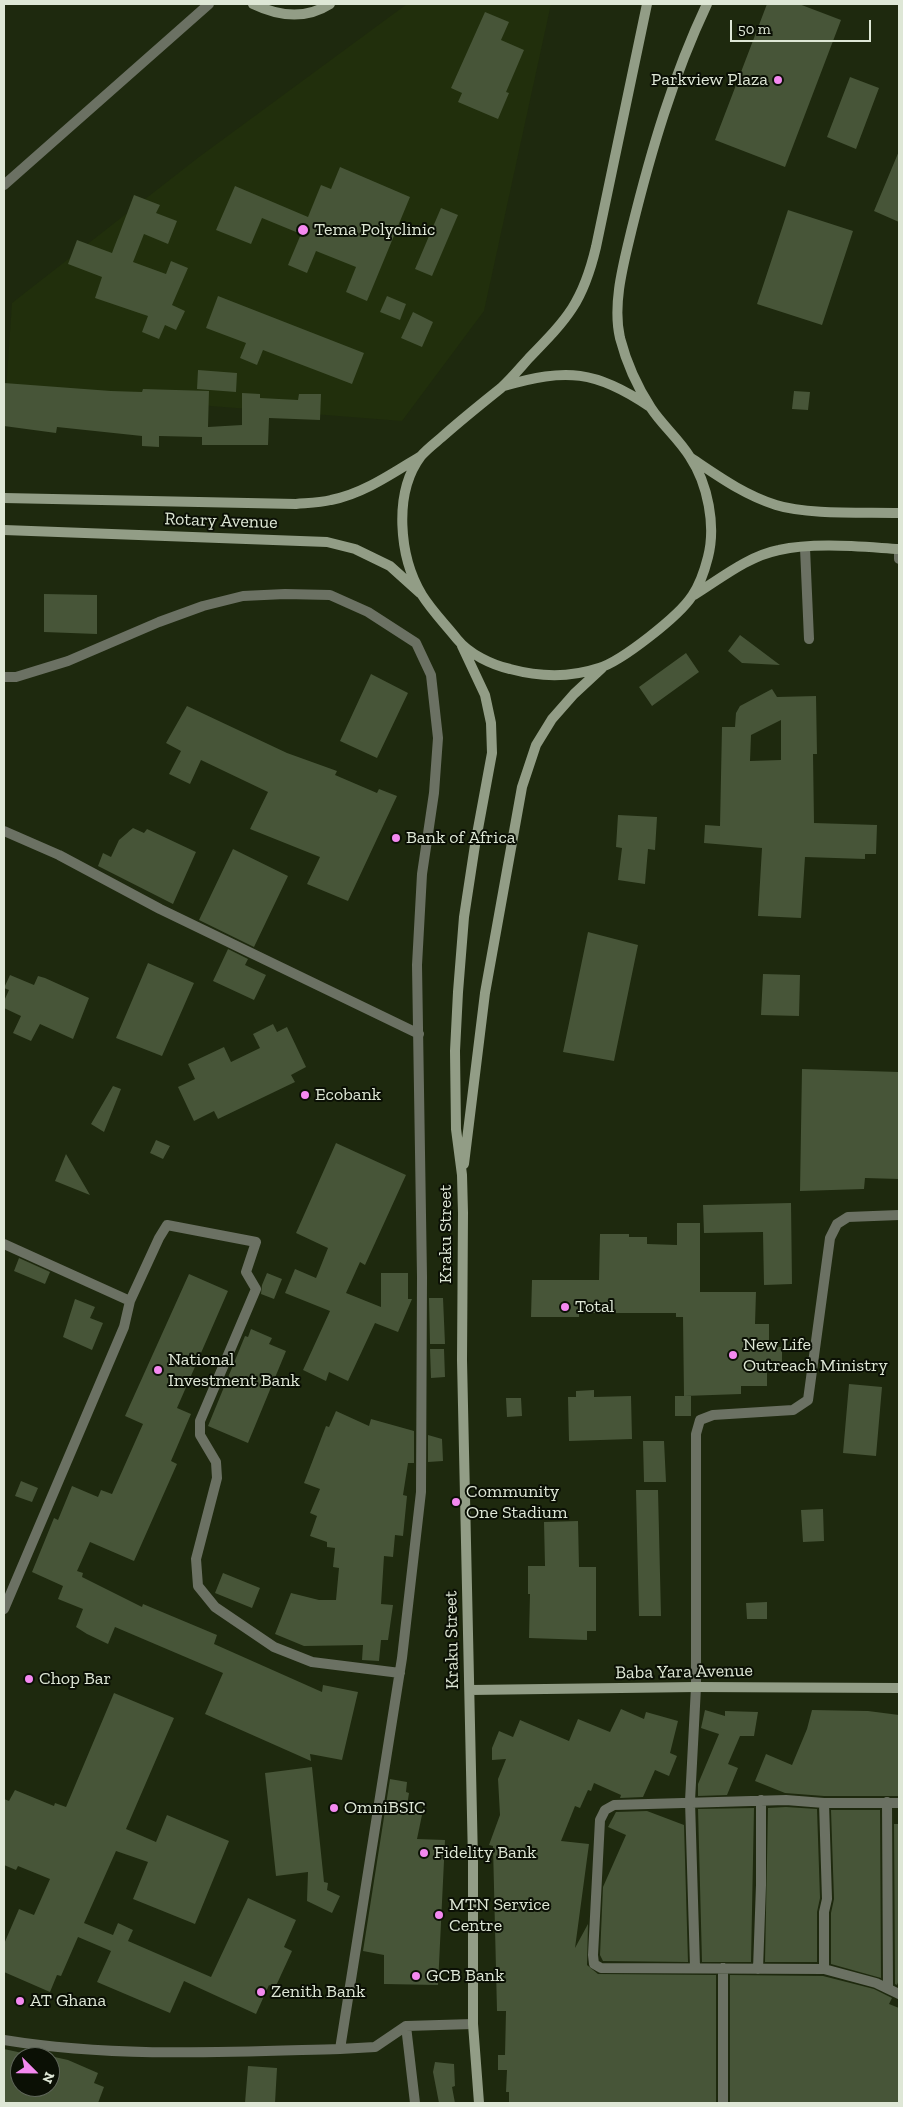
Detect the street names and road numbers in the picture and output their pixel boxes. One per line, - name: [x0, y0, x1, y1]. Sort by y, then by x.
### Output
- street label: Rotary Avenue: [164, 508, 278, 534]
- street label: Kraku Street: [435, 1185, 457, 1283]
- street label: Kraku Street: [440, 1590, 464, 1690]
- street label: Baba Yara Avenue: [615, 1660, 753, 1684]

